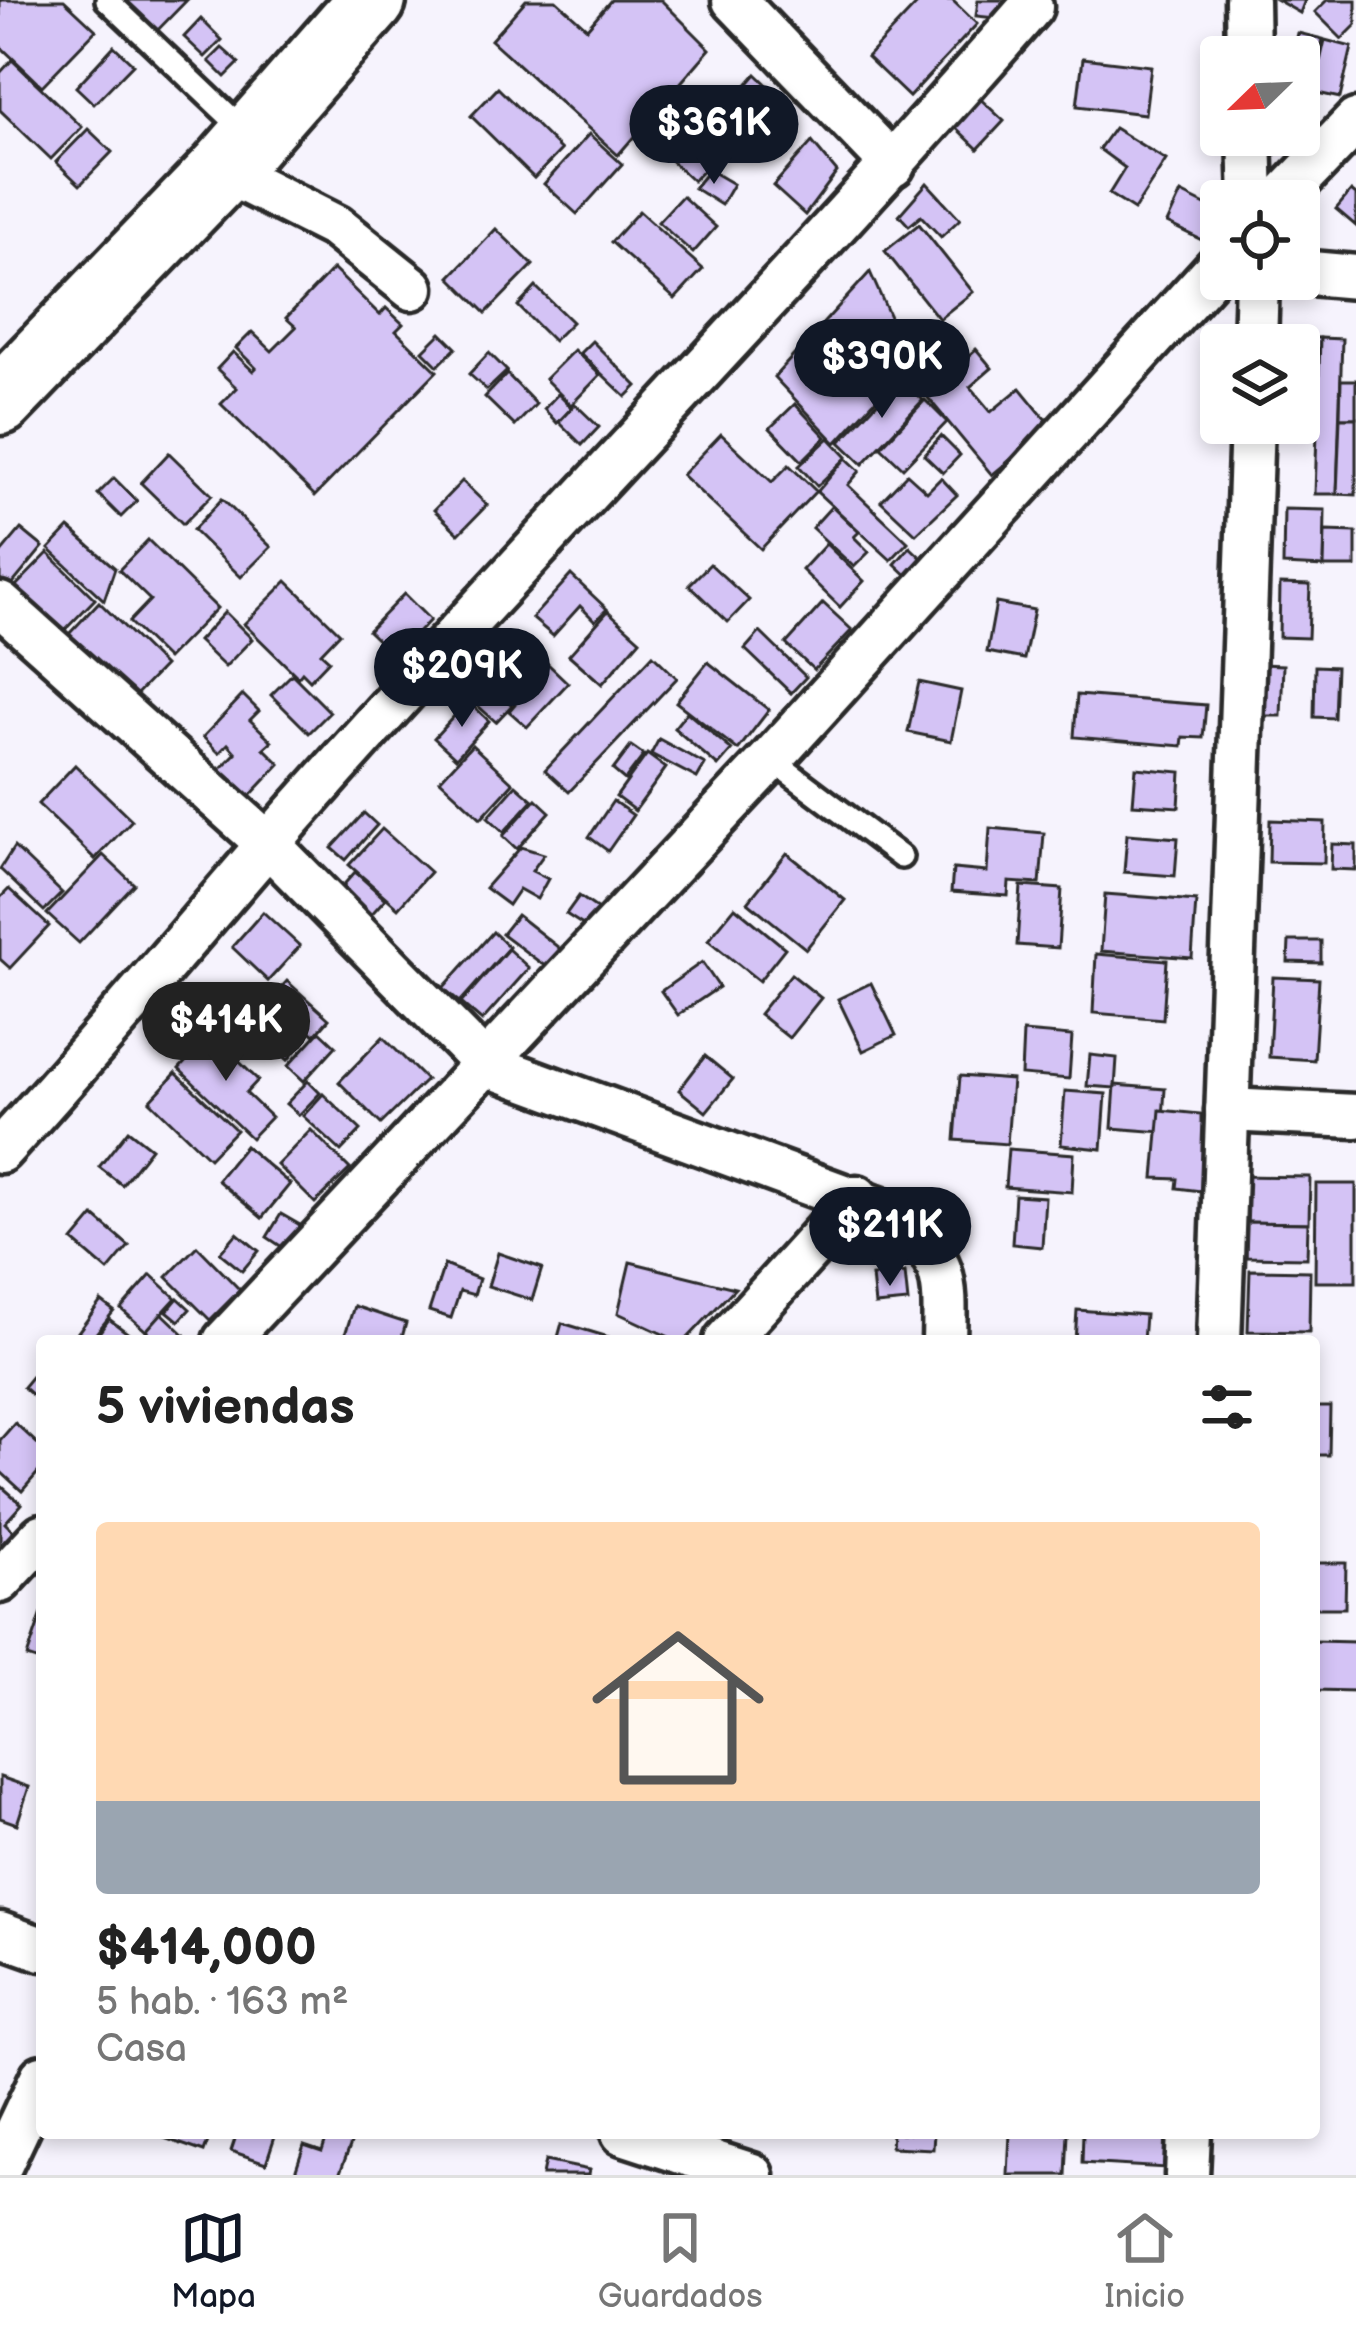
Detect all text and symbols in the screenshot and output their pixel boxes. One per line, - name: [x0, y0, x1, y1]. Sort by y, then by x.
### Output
- north arrow: [1200, 36, 1320, 156]
- map controls: [1200, 36, 1320, 444]
- pin: $361K: [630, 85, 798, 187]
- text: $361K: [656, 100, 772, 147]
- button: locate: [1200, 180, 1320, 300]
- pin: $390K: [798, 319, 966, 421]
- button: layers: [1200, 324, 1320, 444]
- text: $390K: [821, 334, 943, 381]
- pin: $209K: [378, 628, 546, 730]
- text: $209K: [401, 643, 523, 690]
- pin: $414K: [142, 982, 310, 1084]
- text: $414K: [169, 997, 283, 1044]
- pin: $211K: [806, 1187, 974, 1289]
- text: $211K: [836, 1202, 944, 1249]
- icon: filters: [1194, 1374, 1260, 1440]
- text: 5 viviendas: [96, 1377, 355, 1438]
- icon: home: [570, 1600, 786, 1816]
- text: $414,000: [96, 1918, 317, 1979]
- text: 5 hab. · 163 m²: [96, 1979, 349, 2026]
- text: Casa: [96, 2026, 187, 2073]
- tab: Mapa: [171, 2205, 256, 2317]
- tab: Guardados: [598, 2205, 763, 2317]
- tab: Inicio: [1104, 2205, 1185, 2317]

